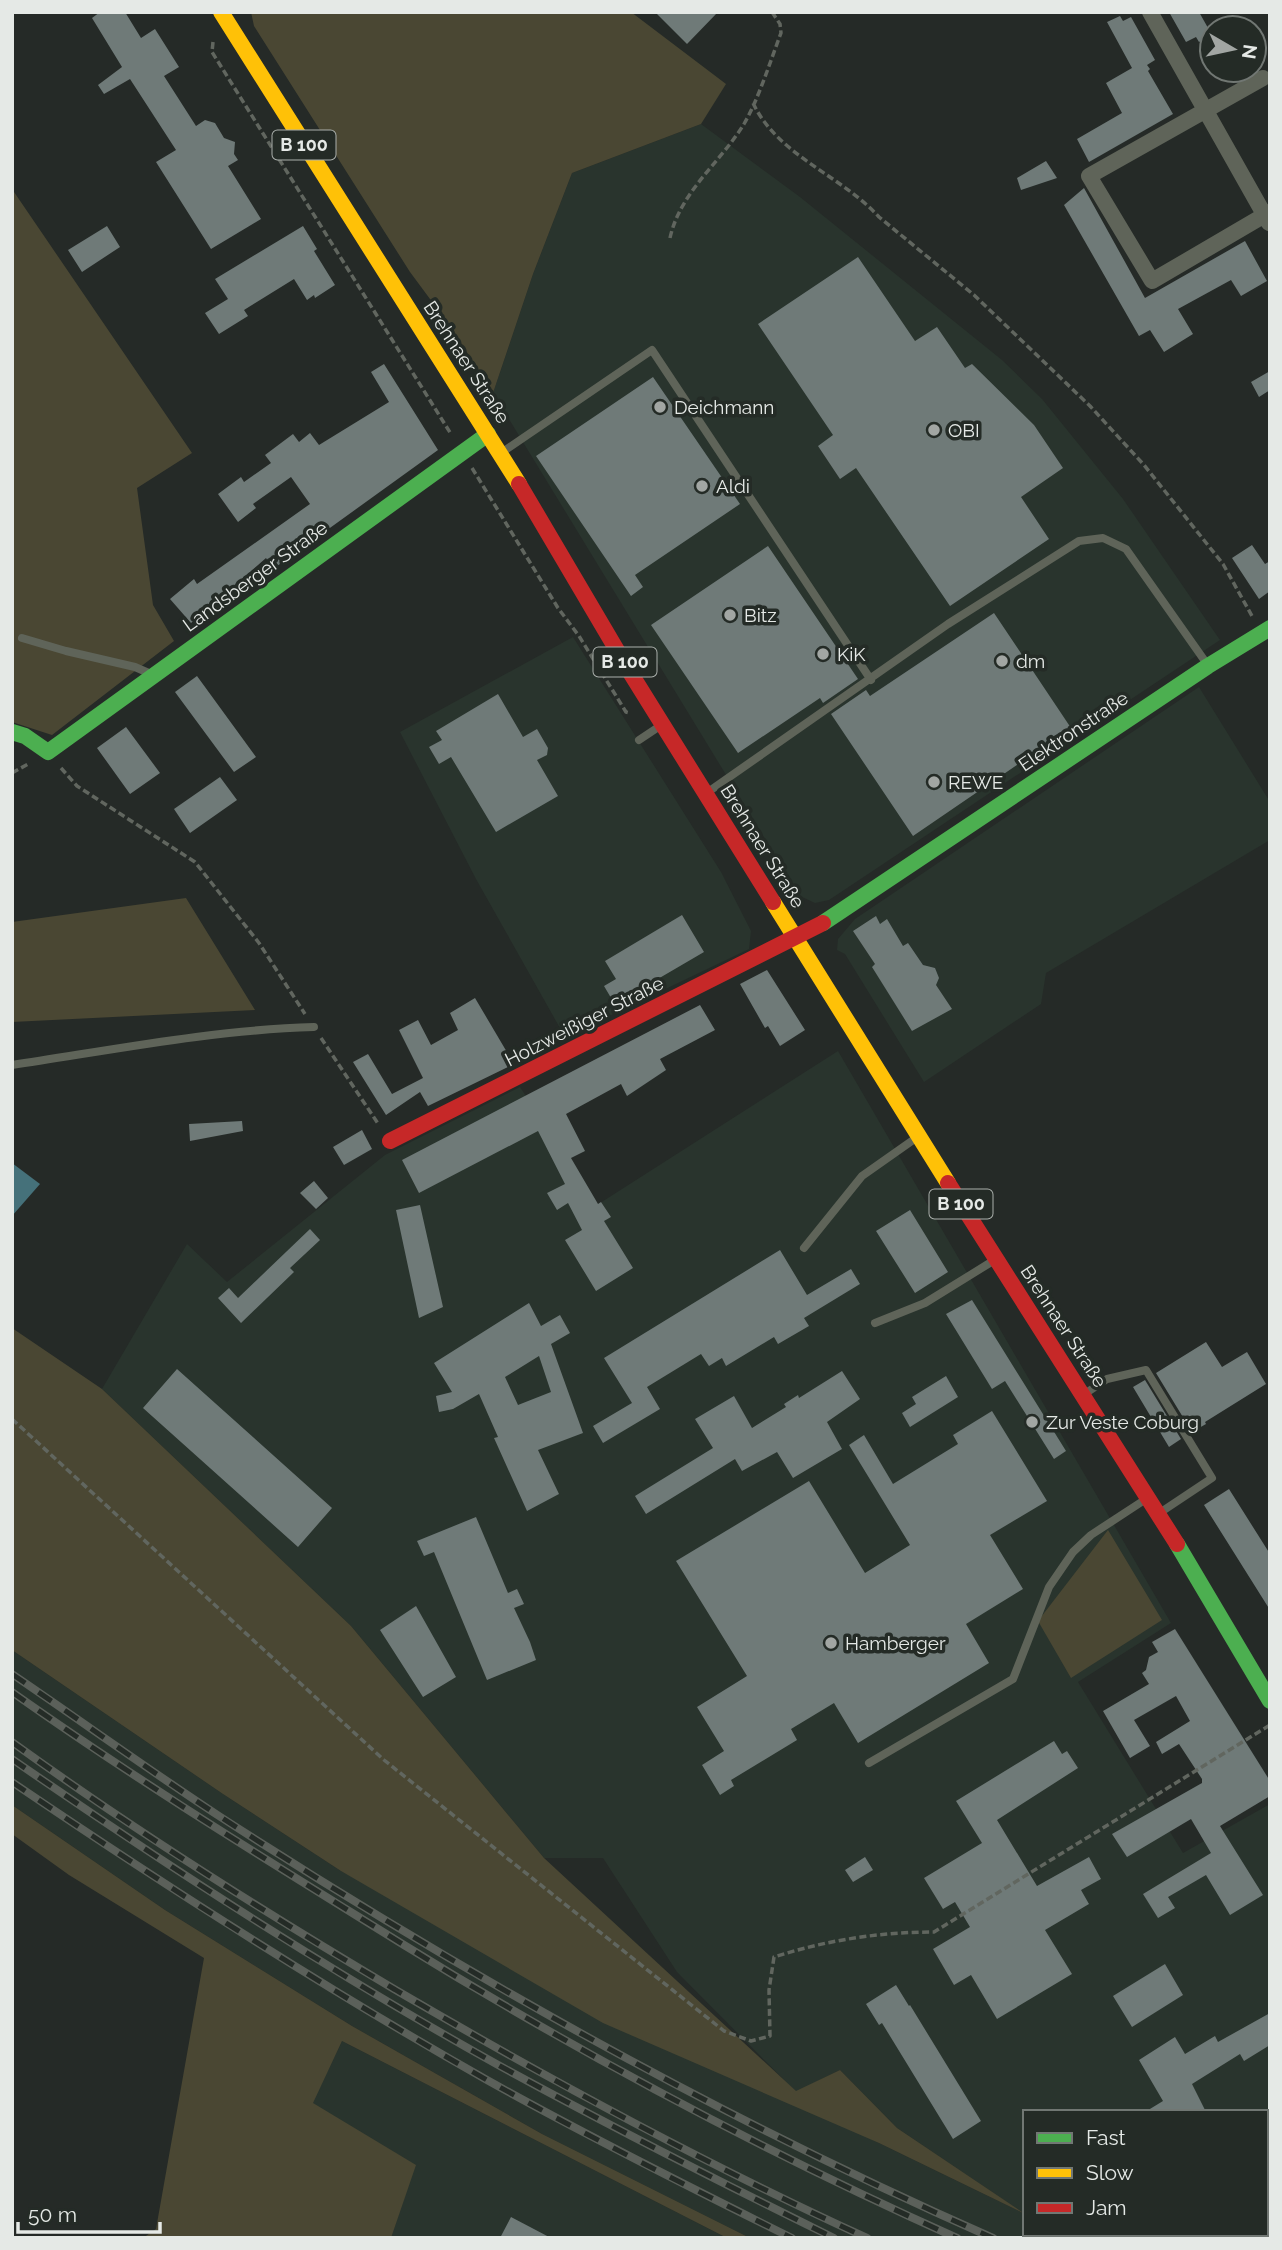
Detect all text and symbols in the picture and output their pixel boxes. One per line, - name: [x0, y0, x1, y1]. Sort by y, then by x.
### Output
- north arrow: [1198, 14, 1268, 84]
- text: N: [1238, 43, 1262, 61]
- road number: B 100: [272, 130, 336, 160]
- street label: Brehnaer Straße: [419, 297, 515, 427]
- place label: Deichmann: [674, 396, 774, 418]
- marker: Deichmann: [652, 399, 668, 415]
- place label: OBI: [948, 419, 980, 441]
- marker: OBI: [926, 422, 942, 438]
- place label: Aldi: [716, 475, 750, 497]
- marker: Aldi: [694, 478, 710, 494]
- street label: Landsberger Straße: [179, 516, 331, 636]
- place label: Bitz: [744, 604, 777, 626]
- marker: Bitz: [722, 607, 738, 623]
- place label: KiK: [837, 643, 866, 665]
- marker: KiK: [815, 646, 831, 662]
- road number: B 100: [594, 648, 656, 676]
- place label: dm: [1016, 650, 1045, 672]
- marker: dm: [994, 653, 1010, 669]
- street label: Elektronstraße: [1014, 686, 1132, 776]
- place label: REWE: [948, 771, 1003, 793]
- marker: REWE: [926, 774, 942, 790]
- street label: Brehnaer Straße: [716, 780, 810, 912]
- street label: Holzweißiger Straße: [501, 971, 667, 1071]
- road number: B 100: [930, 1190, 992, 1218]
- street label: Brehnaer Straße: [1016, 1261, 1112, 1391]
- place label: Zur Veste Coburg: [1046, 1411, 1199, 1433]
- marker: Zur Veste Coburg: [1024, 1414, 1040, 1430]
- place label: Hamberger: [845, 1632, 946, 1654]
- marker: Hamberger: [823, 1635, 839, 1651]
- legend: [1023, 2110, 1268, 2236]
- text: Fast: [1086, 2125, 1126, 2150]
- text: Slow: [1086, 2160, 1134, 2185]
- scale bar: [18, 2190, 159, 2234]
- text: Jam: [1086, 2195, 1127, 2220]
- text: 50 m: [28, 2202, 77, 2227]

